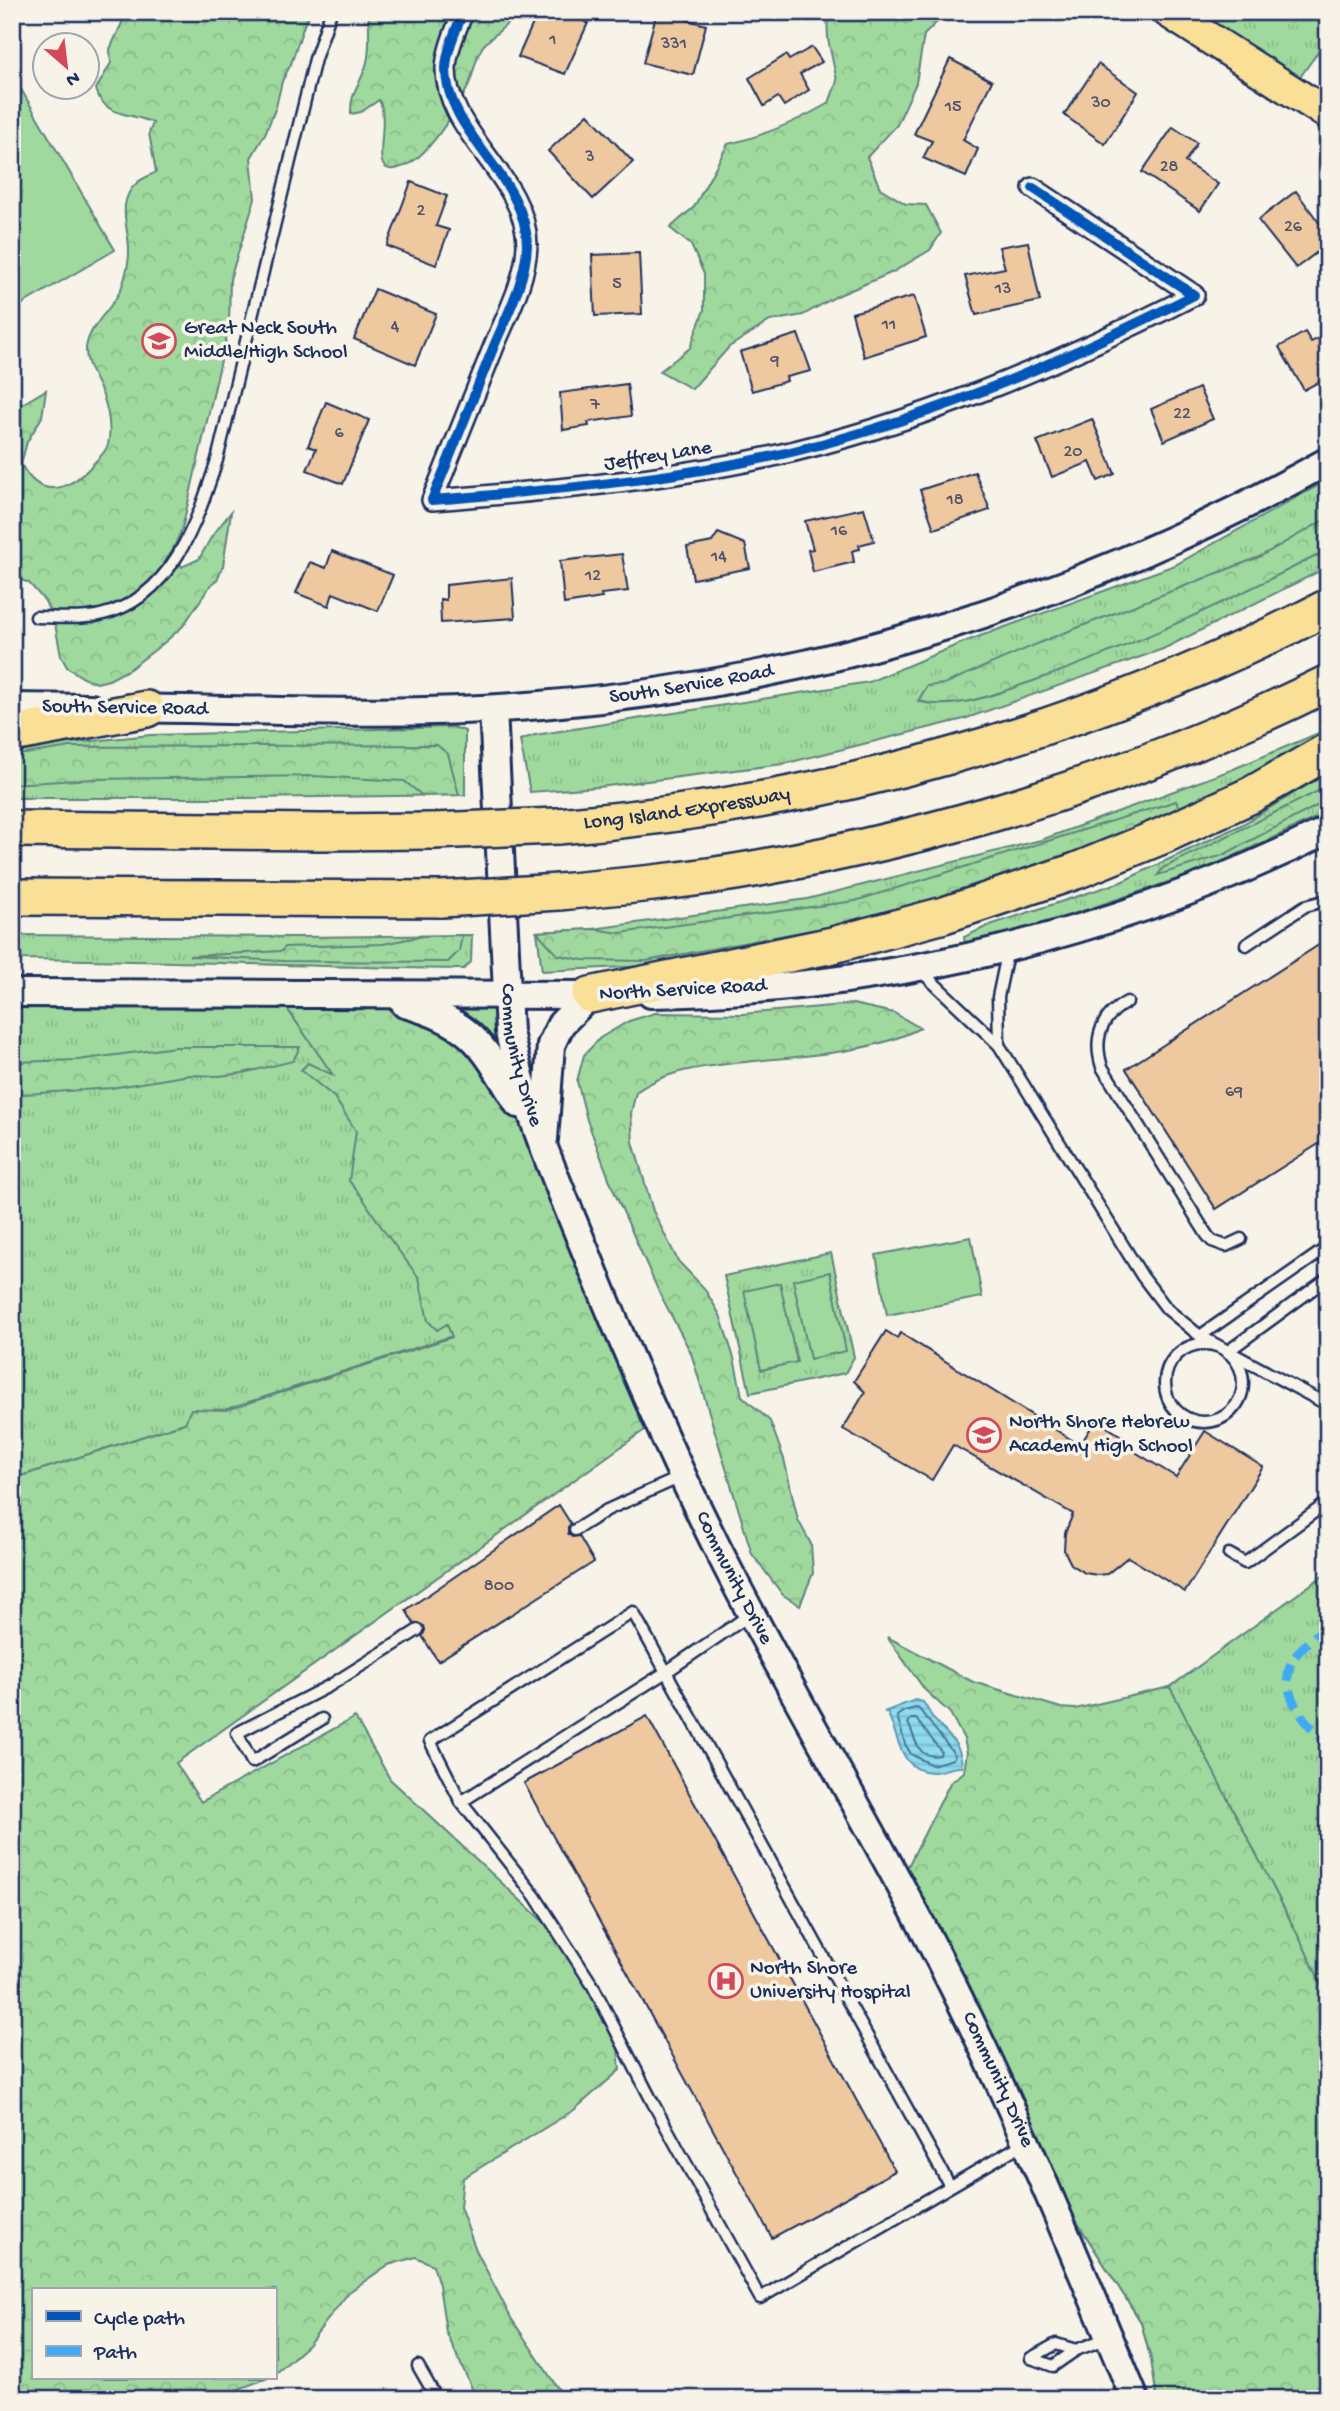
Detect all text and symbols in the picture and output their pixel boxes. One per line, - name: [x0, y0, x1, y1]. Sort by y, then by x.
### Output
- house number: 1: [548, 30, 557, 51]
- north arrow: [32, 32, 102, 102]
- house number: 331: [660, 34, 687, 55]
- text: N: [61, 65, 83, 91]
- house number: 30: [1090, 93, 1111, 114]
- house number: 15: [944, 97, 961, 118]
- house number: 3: [584, 147, 595, 168]
- house number: 28: [1160, 157, 1178, 178]
- house number: 2: [417, 201, 426, 222]
- house number: 26: [1284, 217, 1303, 238]
- house number: 5: [612, 274, 622, 295]
- house number: 13: [994, 279, 1011, 300]
- house number: 11: [881, 315, 896, 336]
- place label: Great Neck South Middle/High School: [184, 317, 348, 366]
- house number: 4: [391, 317, 400, 338]
- school or university icon: Great Neck South Middle/High School: [140, 322, 178, 360]
- house number: 9: [769, 351, 780, 372]
- house number: 7: [589, 395, 600, 416]
- house number: 22: [1173, 404, 1191, 425]
- house number: 6: [334, 423, 344, 444]
- street label: Jeffrey Lane: [602, 436, 715, 478]
- house number: 20: [1063, 442, 1083, 463]
- house number: 18: [945, 490, 964, 511]
- house number: 16: [830, 521, 848, 542]
- house number: 14: [710, 547, 727, 568]
- house number: 12: [584, 566, 601, 587]
- street label: South Service Road: [608, 658, 777, 710]
- street label: South Service Road: [42, 695, 210, 723]
- street label: Long Island Expressway: [583, 782, 792, 836]
- street label: North Service Road: [599, 974, 769, 1008]
- street label: Community Drive: [494, 983, 548, 1131]
- house number: 69: [1225, 1082, 1243, 1103]
- place label: North Shore Hebrew Academy High School: [1009, 1411, 1193, 1460]
- school or university icon: North Shore Hebrew Academy High School: [965, 1416, 1003, 1454]
- street label: Community Drive: [689, 1508, 779, 1650]
- house number: 800: [484, 1576, 514, 1597]
- place label: North Shore University Hospital: [750, 1957, 911, 2006]
- hospital icon: North Shore University Hospital: [707, 1962, 745, 2000]
- street label: Community Drive: [955, 2008, 1040, 2152]
- legend: [32, 2288, 276, 2380]
- text: Cycle path: [94, 2308, 185, 2333]
- text: Path: [93, 2342, 137, 2367]

